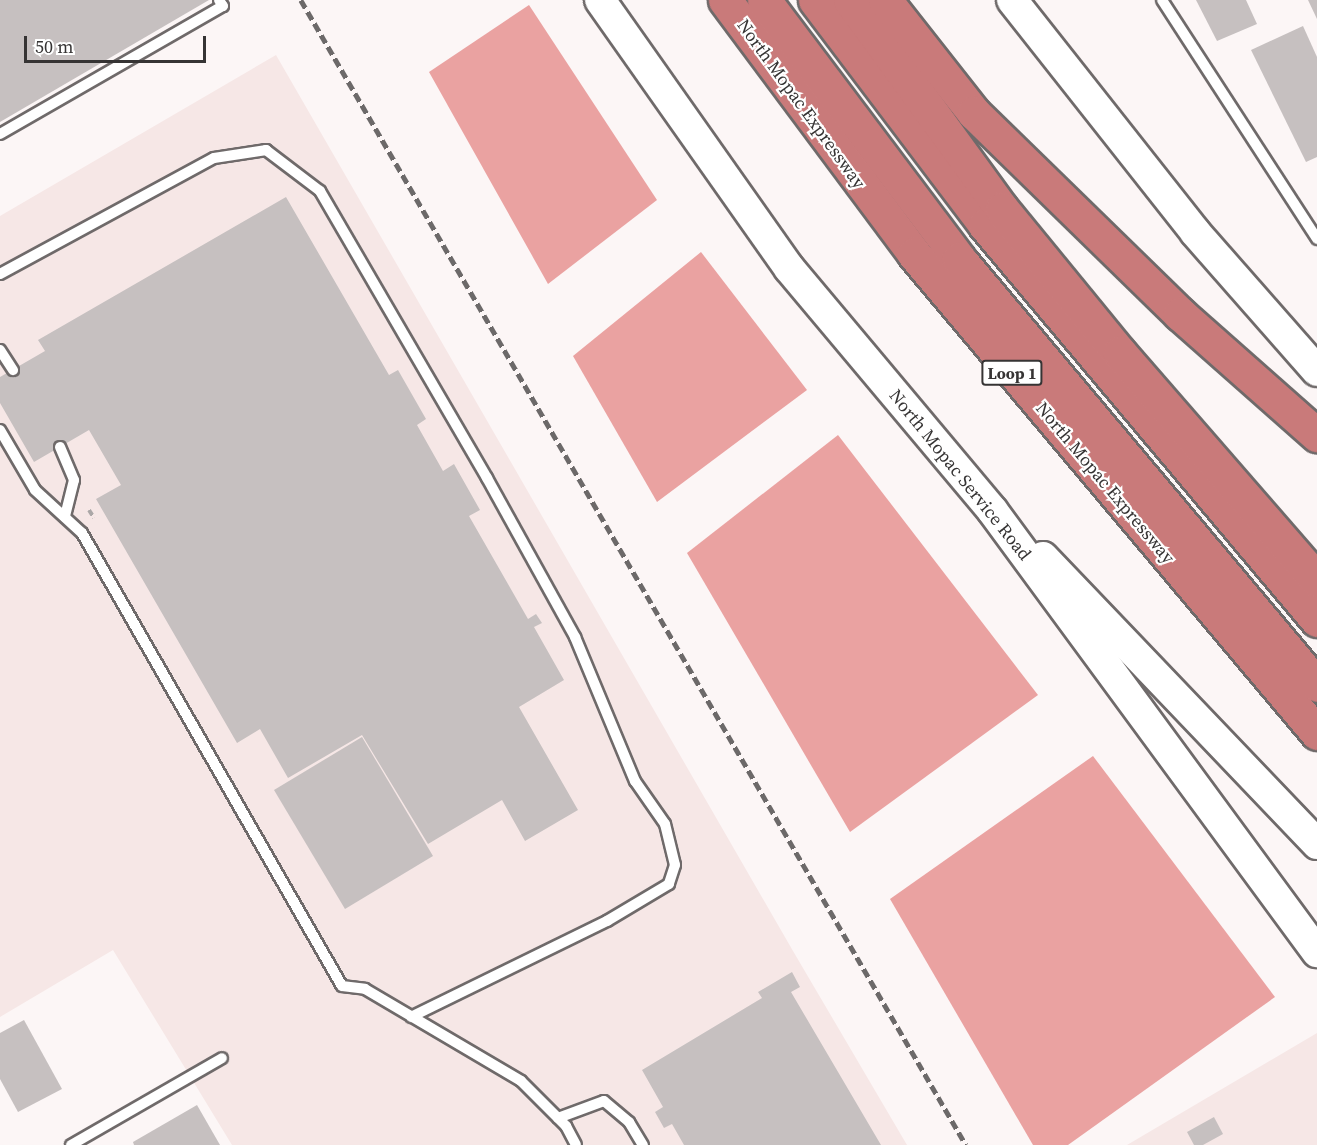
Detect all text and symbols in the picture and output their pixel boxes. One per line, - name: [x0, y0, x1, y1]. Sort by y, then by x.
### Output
- street label: North Mopac Expressway: [732, 15, 870, 193]
- scale bar: [27, 24, 208, 62]
- text: 50 m: [35, 34, 73, 59]
- road number: Loop 1: [980, 360, 1044, 386]
- street label: North Mopac Service Road: [884, 385, 1036, 565]
- street label: North Mopac Expressway: [1031, 398, 1179, 568]

